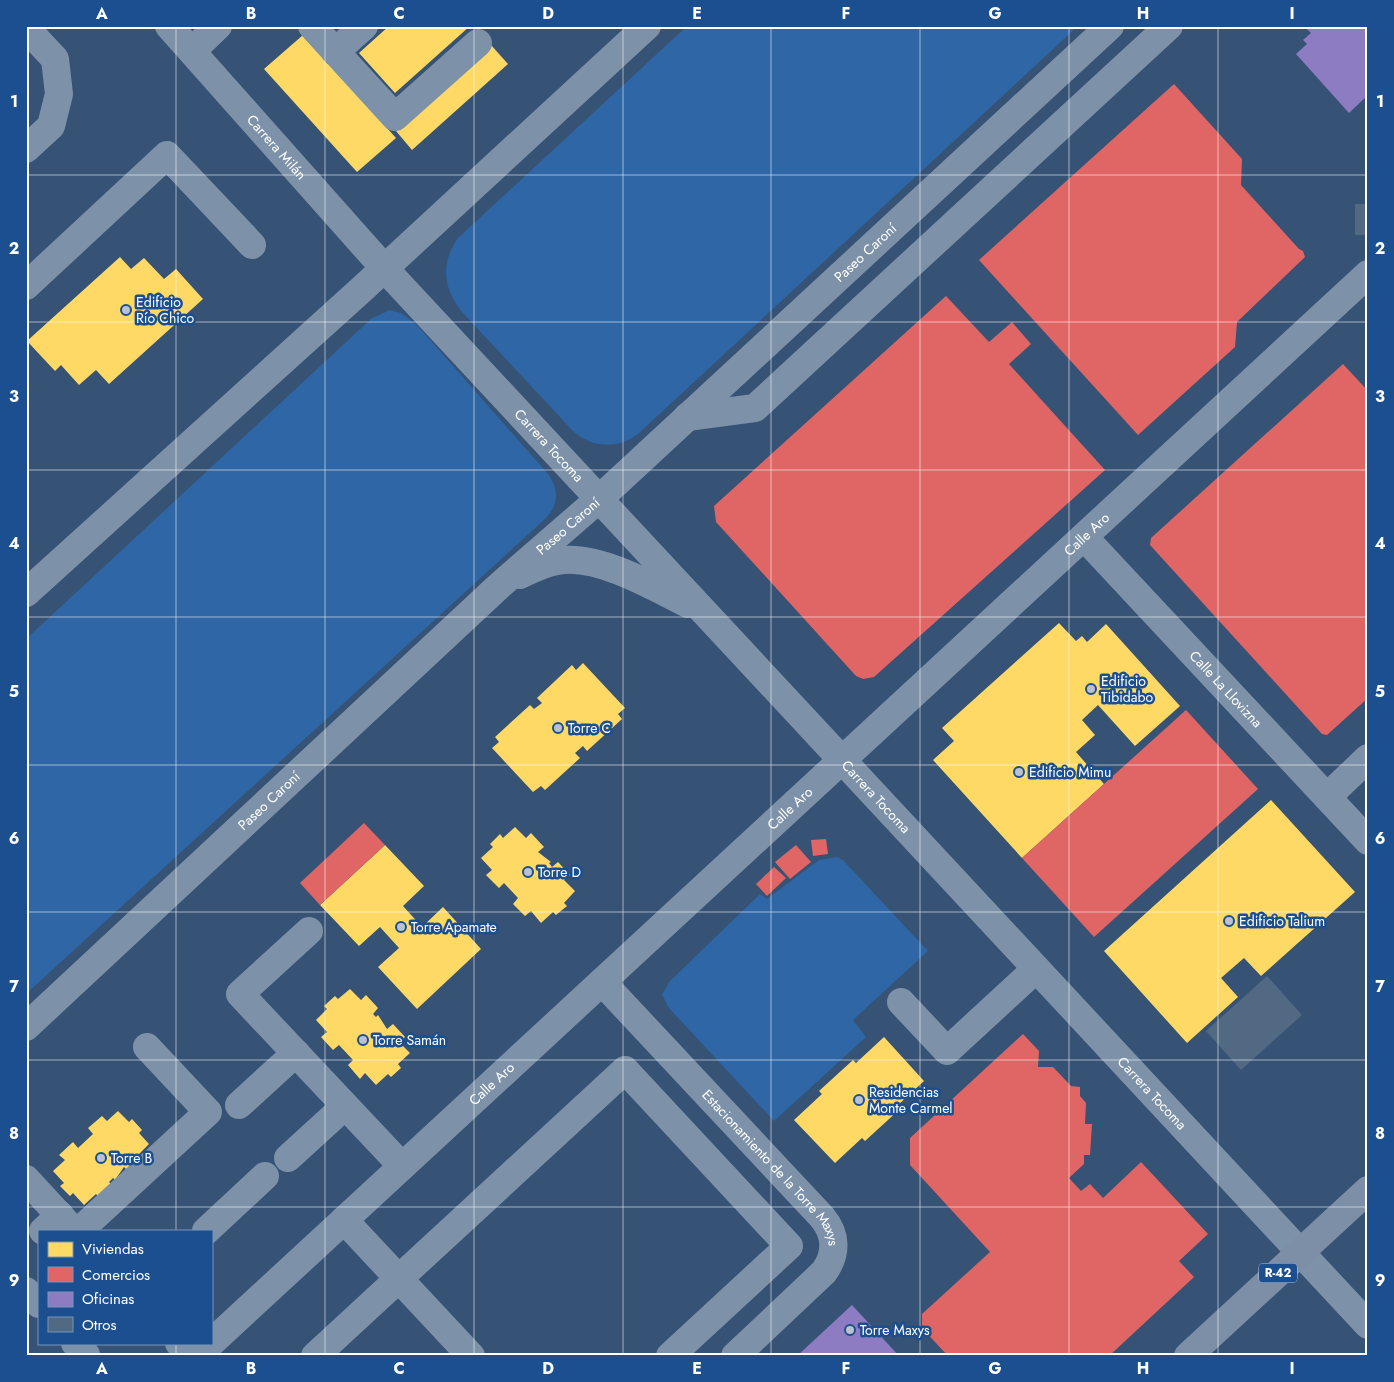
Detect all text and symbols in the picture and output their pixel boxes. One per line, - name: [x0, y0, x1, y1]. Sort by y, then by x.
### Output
- text: A: [95, 2, 108, 25]
- text: B: [246, 2, 256, 25]
- text: C: [393, 2, 405, 25]
- text: D: [542, 2, 554, 25]
- text: E: [692, 2, 702, 25]
- text: F: [842, 2, 850, 25]
- text: G: [988, 2, 1002, 25]
- text: H: [1137, 2, 1149, 25]
- text: I: [1289, 2, 1295, 25]
- text: 1: [10, 90, 18, 113]
- text: 1: [1376, 90, 1384, 113]
- street label: Carrera Milán: [242, 110, 311, 184]
- street label: Paseo Caroní: [830, 218, 902, 287]
- text: 2: [9, 237, 19, 260]
- text: 2: [1375, 237, 1385, 260]
- place label: Edificio Río Chico: [136, 292, 195, 328]
- marker: Edificio Río Chico: [120, 304, 132, 316]
- text: 3: [9, 385, 19, 408]
- text: 3: [1375, 385, 1385, 408]
- street label: Carrera Tocoma: [510, 404, 588, 486]
- street label: Paseo Caroní: [532, 492, 605, 559]
- street label: Calle Aro: [1059, 508, 1114, 560]
- text: 4: [8, 532, 20, 555]
- text: 4: [1374, 532, 1386, 555]
- street label: Calle La Llovizna: [1185, 646, 1267, 732]
- place label: Edificio Tibidabo: [1101, 671, 1153, 707]
- text: 5: [9, 680, 19, 703]
- text: 5: [1375, 680, 1385, 703]
- marker: Edificio Tibidabo: [1085, 683, 1097, 695]
- place label: Torre C: [568, 718, 611, 738]
- marker: Torre C: [552, 722, 564, 734]
- street label: Carrera Tocoma: [837, 756, 915, 838]
- place label: Edificio Mimu: [1029, 762, 1111, 782]
- street label: Paseo Caroní: [233, 766, 305, 835]
- marker: Edificio Mimu: [1013, 766, 1025, 778]
- street label: Calle Aro: [763, 782, 817, 834]
- text: 6: [9, 827, 19, 850]
- text: 6: [1375, 827, 1385, 850]
- place label: Torre D: [538, 862, 581, 882]
- marker: Torre D: [522, 866, 534, 878]
- place label: Edificio Talium: [1239, 911, 1325, 931]
- marker: Edificio Talium: [1223, 915, 1235, 927]
- place label: Torre Apamate: [411, 917, 497, 937]
- marker: Torre Apamate: [395, 921, 407, 933]
- text: 7: [9, 975, 19, 998]
- text: 7: [1375, 975, 1385, 998]
- place label: Torre Samán: [373, 1030, 446, 1050]
- marker: Torre Samán: [357, 1034, 369, 1046]
- street label: Carrera Tocoma: [1113, 1052, 1191, 1134]
- street label: Calle Aro: [464, 1057, 519, 1110]
- place label: Residencias Monte Carmel: [869, 1082, 953, 1118]
- street label: Estacionamiento de la Torre Maxys: [698, 1085, 844, 1247]
- marker: Residencias Monte Carmel: [853, 1094, 865, 1106]
- text: 8: [9, 1122, 19, 1145]
- text: 8: [1375, 1122, 1385, 1145]
- place label: Torre B: [111, 1148, 153, 1168]
- marker: Torre B: [95, 1152, 107, 1164]
- legend: [38, 1230, 212, 1344]
- text: Viviendas: [82, 1238, 144, 1260]
- text: Comercios: [82, 1264, 150, 1286]
- road number: R-42: [1259, 1264, 1297, 1282]
- text: 9: [9, 1269, 19, 1292]
- text: 9: [1375, 1269, 1385, 1292]
- text: Oficinas: [82, 1288, 134, 1310]
- text: Otros: [82, 1314, 117, 1336]
- place label: Torre Maxys: [860, 1320, 930, 1340]
- marker: Torre Maxys: [844, 1324, 856, 1336]
- text: A: [95, 1357, 108, 1380]
- text: B: [246, 1357, 256, 1380]
- text: C: [393, 1357, 405, 1380]
- text: D: [542, 1357, 554, 1380]
- text: E: [692, 1357, 702, 1380]
- text: F: [842, 1357, 850, 1380]
- text: G: [988, 1357, 1002, 1380]
- text: H: [1137, 1357, 1149, 1380]
- text: I: [1289, 1357, 1295, 1380]

